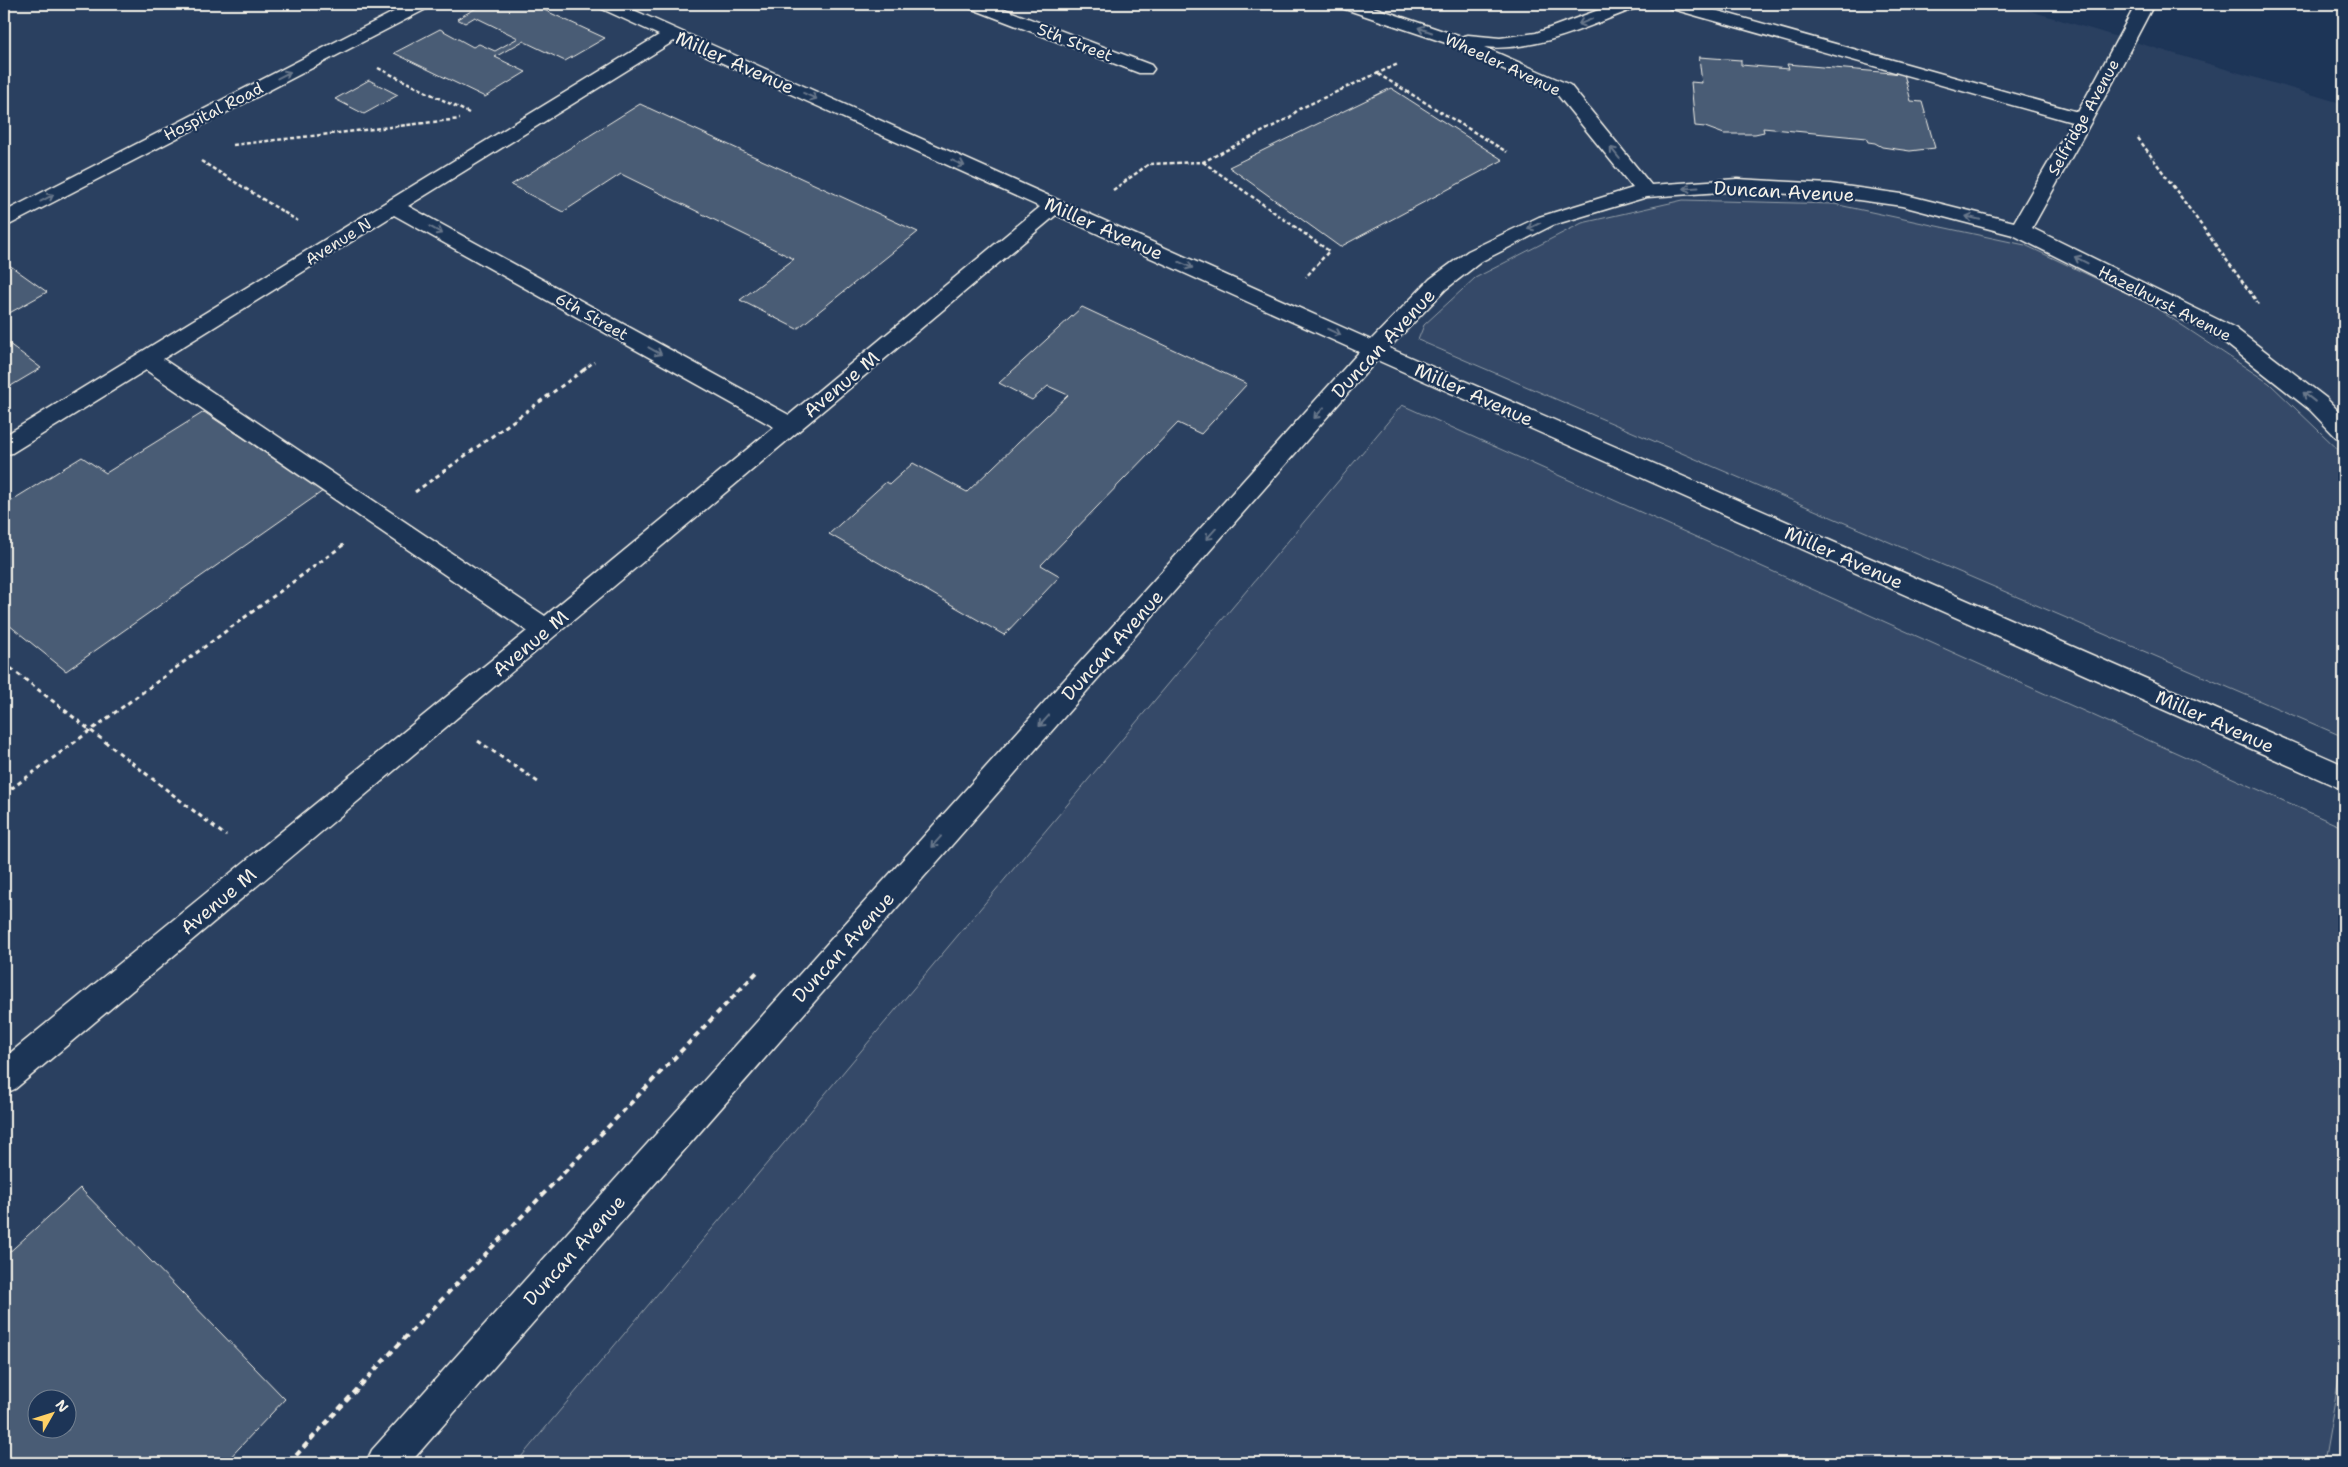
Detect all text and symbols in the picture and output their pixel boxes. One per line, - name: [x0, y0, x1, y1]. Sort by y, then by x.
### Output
- one-way arrow: [1578, 18, 1593, 28]
- street label: 5th Street: [1034, 19, 1115, 66]
- street label: Miller Avenue: [671, 25, 798, 100]
- one-way arrow: [1418, 25, 1434, 34]
- street label: Wheeler Avenue: [1441, 28, 1564, 100]
- street label: Selfridge Avenue: [2043, 55, 2124, 179]
- one-way arrow: [277, 70, 292, 80]
- street label: Hospital Road: [160, 77, 267, 146]
- one-way arrow: [802, 91, 817, 101]
- one-way arrow: [1610, 147, 1621, 160]
- one-way arrow: [950, 158, 965, 168]
- street label: Duncan Avenue: [1713, 175, 1855, 208]
- one-way arrow: [1683, 184, 1699, 193]
- street label: Miller Avenue: [1040, 191, 1167, 266]
- one-way arrow: [39, 193, 54, 202]
- street label: Avenue N: [301, 213, 375, 270]
- one-way arrow: [1965, 213, 1981, 222]
- one-way arrow: [1527, 222, 1542, 232]
- one-way arrow: [429, 226, 443, 236]
- one-way arrow: [2074, 255, 2089, 264]
- one-way arrow: [1178, 261, 1193, 271]
- street label: Hazelhurst Avenue: [2095, 261, 2235, 346]
- street label: Duncan Avenue: [1326, 283, 1441, 403]
- street label: 6th Street: [552, 288, 632, 345]
- one-way arrow: [1326, 327, 1341, 337]
- street label: Avenue M: [798, 345, 884, 423]
- one-way arrow: [648, 346, 663, 356]
- street label: Miller Avenue: [1410, 357, 1537, 432]
- one-way arrow: [2303, 392, 2316, 403]
- one-way arrow: [1313, 406, 1324, 419]
- street label: Miller Avenue: [1780, 520, 1907, 595]
- one-way arrow: [1205, 528, 1216, 541]
- street label: Duncan Avenue: [1056, 585, 1169, 706]
- street label: Avenue M: [487, 604, 573, 682]
- street label: Miller Avenue: [2151, 684, 2278, 759]
- one-way arrow: [1039, 714, 1050, 727]
- one-way arrow: [931, 836, 942, 849]
- street label: Avenue M: [175, 862, 261, 940]
- street label: Duncan Avenue: [787, 887, 900, 1008]
- street label: Duncan Avenue: [518, 1190, 631, 1311]
- north arrow: [28, 1390, 78, 1440]
- text: N: [52, 1396, 73, 1416]

